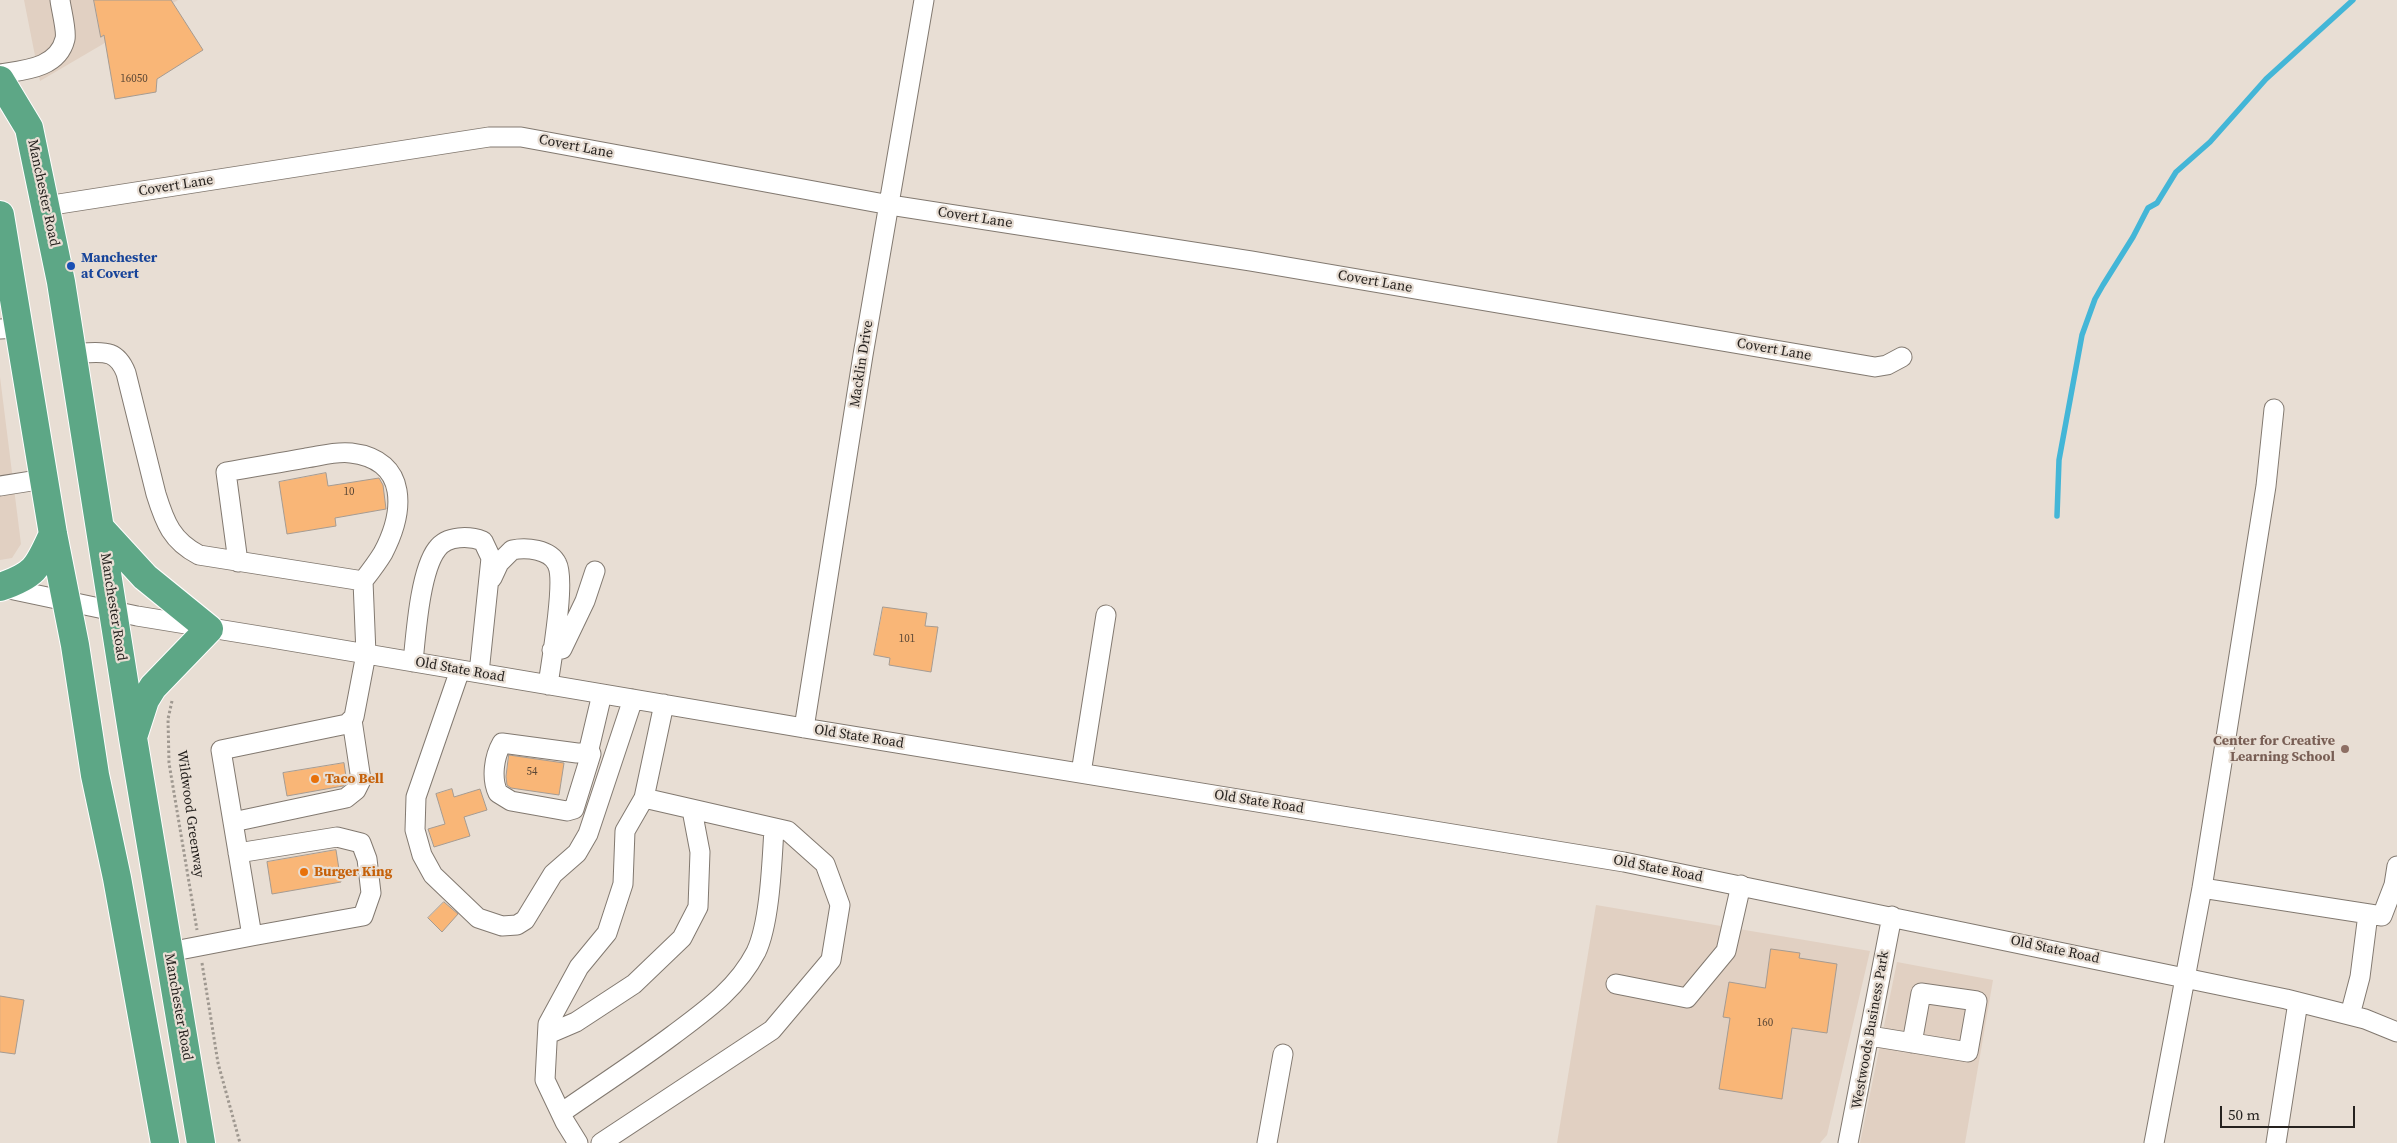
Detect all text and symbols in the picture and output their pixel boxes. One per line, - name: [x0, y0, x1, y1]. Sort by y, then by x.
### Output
- house number: 16050: [120, 72, 148, 86]
- street label: Covert Lane: [537, 132, 615, 162]
- street label: Manchester Road: [23, 138, 63, 248]
- street label: Covert Lane: [137, 172, 215, 200]
- street label: Covert Lane: [936, 204, 1014, 232]
- place label: Manchester at Covert: [81, 250, 157, 282]
- marker: Manchester at Covert: [65, 260, 77, 272]
- street label: Covert Lane: [1336, 267, 1414, 297]
- street label: Macklin Drive: [847, 319, 877, 409]
- street label: Covert Lane: [1735, 335, 1813, 365]
- house number: 10: [344, 485, 354, 499]
- street label: Manchester Road: [96, 552, 130, 662]
- house number: 101: [899, 632, 915, 646]
- street label: Old State Road: [414, 654, 506, 686]
- street label: Old State Road: [813, 722, 905, 752]
- place label: Center for Creative Learning School: [2213, 733, 2335, 766]
- marker: Center for Creative Learning School: [2339, 743, 2351, 755]
- street label: Wildwood Greenway: [173, 749, 207, 879]
- house number: 54: [527, 765, 537, 779]
- place label: Taco Bell: [325, 771, 384, 787]
- marker: Taco Bell: [309, 773, 321, 785]
- street label: Old State Road: [1213, 787, 1305, 817]
- street label: Old State Road: [1612, 852, 1704, 886]
- place label: Burger King: [314, 864, 392, 880]
- marker: Burger King: [298, 866, 310, 878]
- street label: Old State Road: [2009, 932, 2101, 968]
- street label: Westwoods Business Park: [1849, 950, 1893, 1110]
- street label: Manchester Road: [160, 952, 196, 1062]
- house number: 160: [1757, 1016, 1773, 1030]
- scale bar: [2222, 1096, 2357, 1128]
- text: 50 m: [2228, 1104, 2260, 1125]

